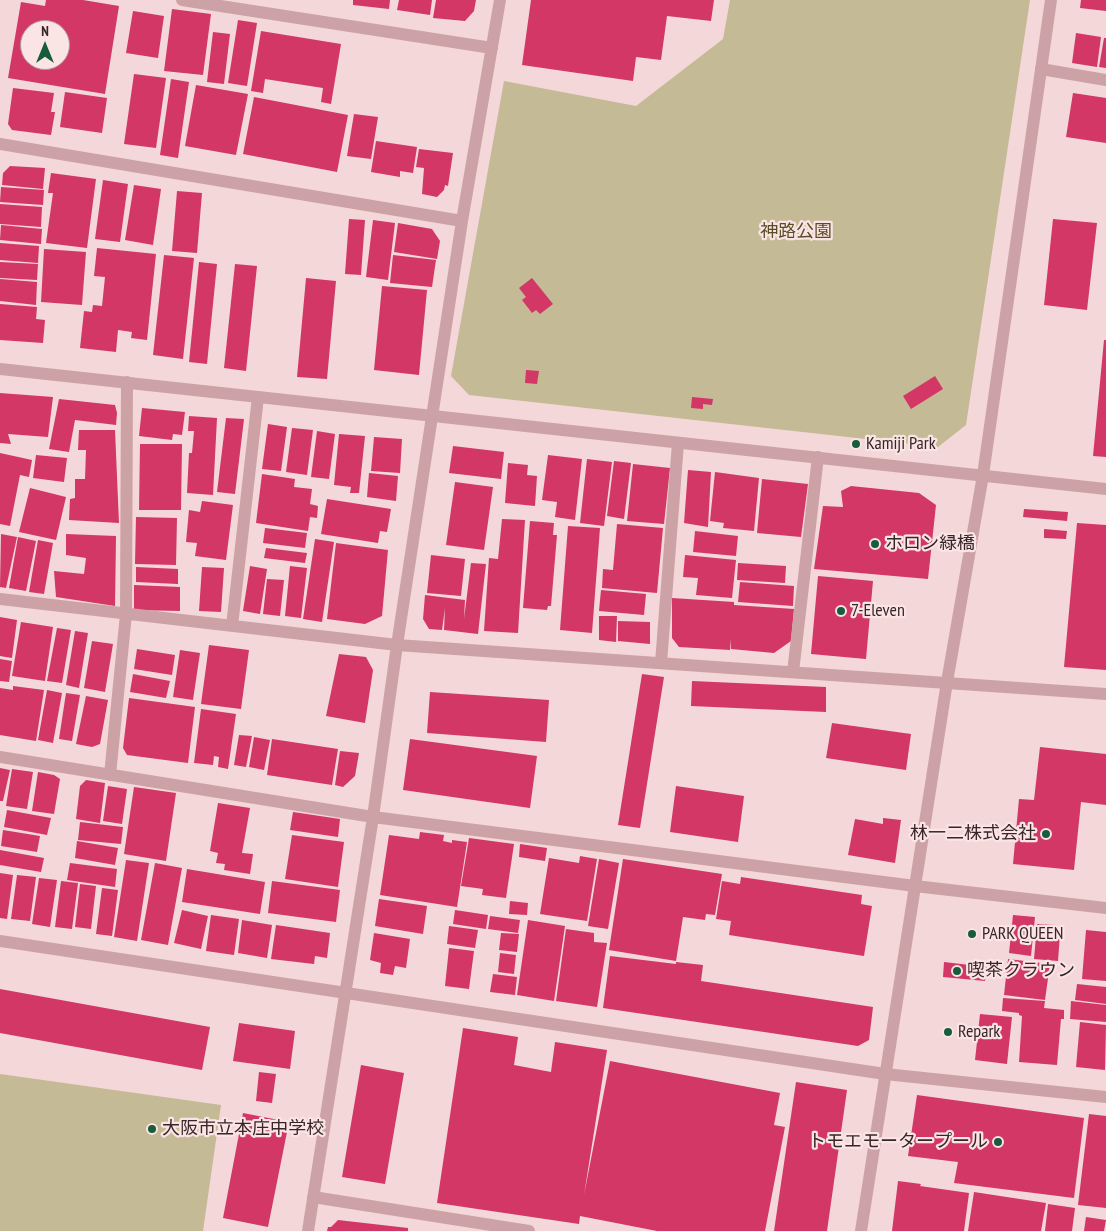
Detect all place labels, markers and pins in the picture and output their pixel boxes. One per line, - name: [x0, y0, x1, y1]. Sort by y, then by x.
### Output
- place label: Kamiji Park: [866, 433, 936, 455]
- marker: Kamiji Park: [850, 438, 862, 450]
- place label: ホロン緑橋: [885, 533, 975, 555]
- marker: ホロン緑橋: [869, 538, 881, 550]
- place label: 7-Eleven: [851, 600, 905, 622]
- marker: 7-Eleven: [835, 605, 847, 617]
- place label: 林一二株式会社: [910, 823, 1036, 845]
- marker: 林一二株式会社: [1040, 828, 1052, 840]
- place label: PARK QUEEN: [982, 923, 1063, 945]
- marker: PARK QUEEN: [966, 928, 978, 940]
- place label: 喫茶クラウン: [967, 960, 1075, 982]
- marker: 喫茶クラウン: [951, 965, 963, 977]
- place label: Repark: [958, 1021, 1000, 1043]
- marker: Repark: [942, 1026, 954, 1038]
- place label: 大阪市立本庄中学校: [162, 1118, 324, 1140]
- marker: 大阪市立本庄中学校: [146, 1123, 158, 1135]
- place label: トモエモータープール: [808, 1131, 988, 1153]
- marker: トモエモータープール: [992, 1136, 1004, 1148]

